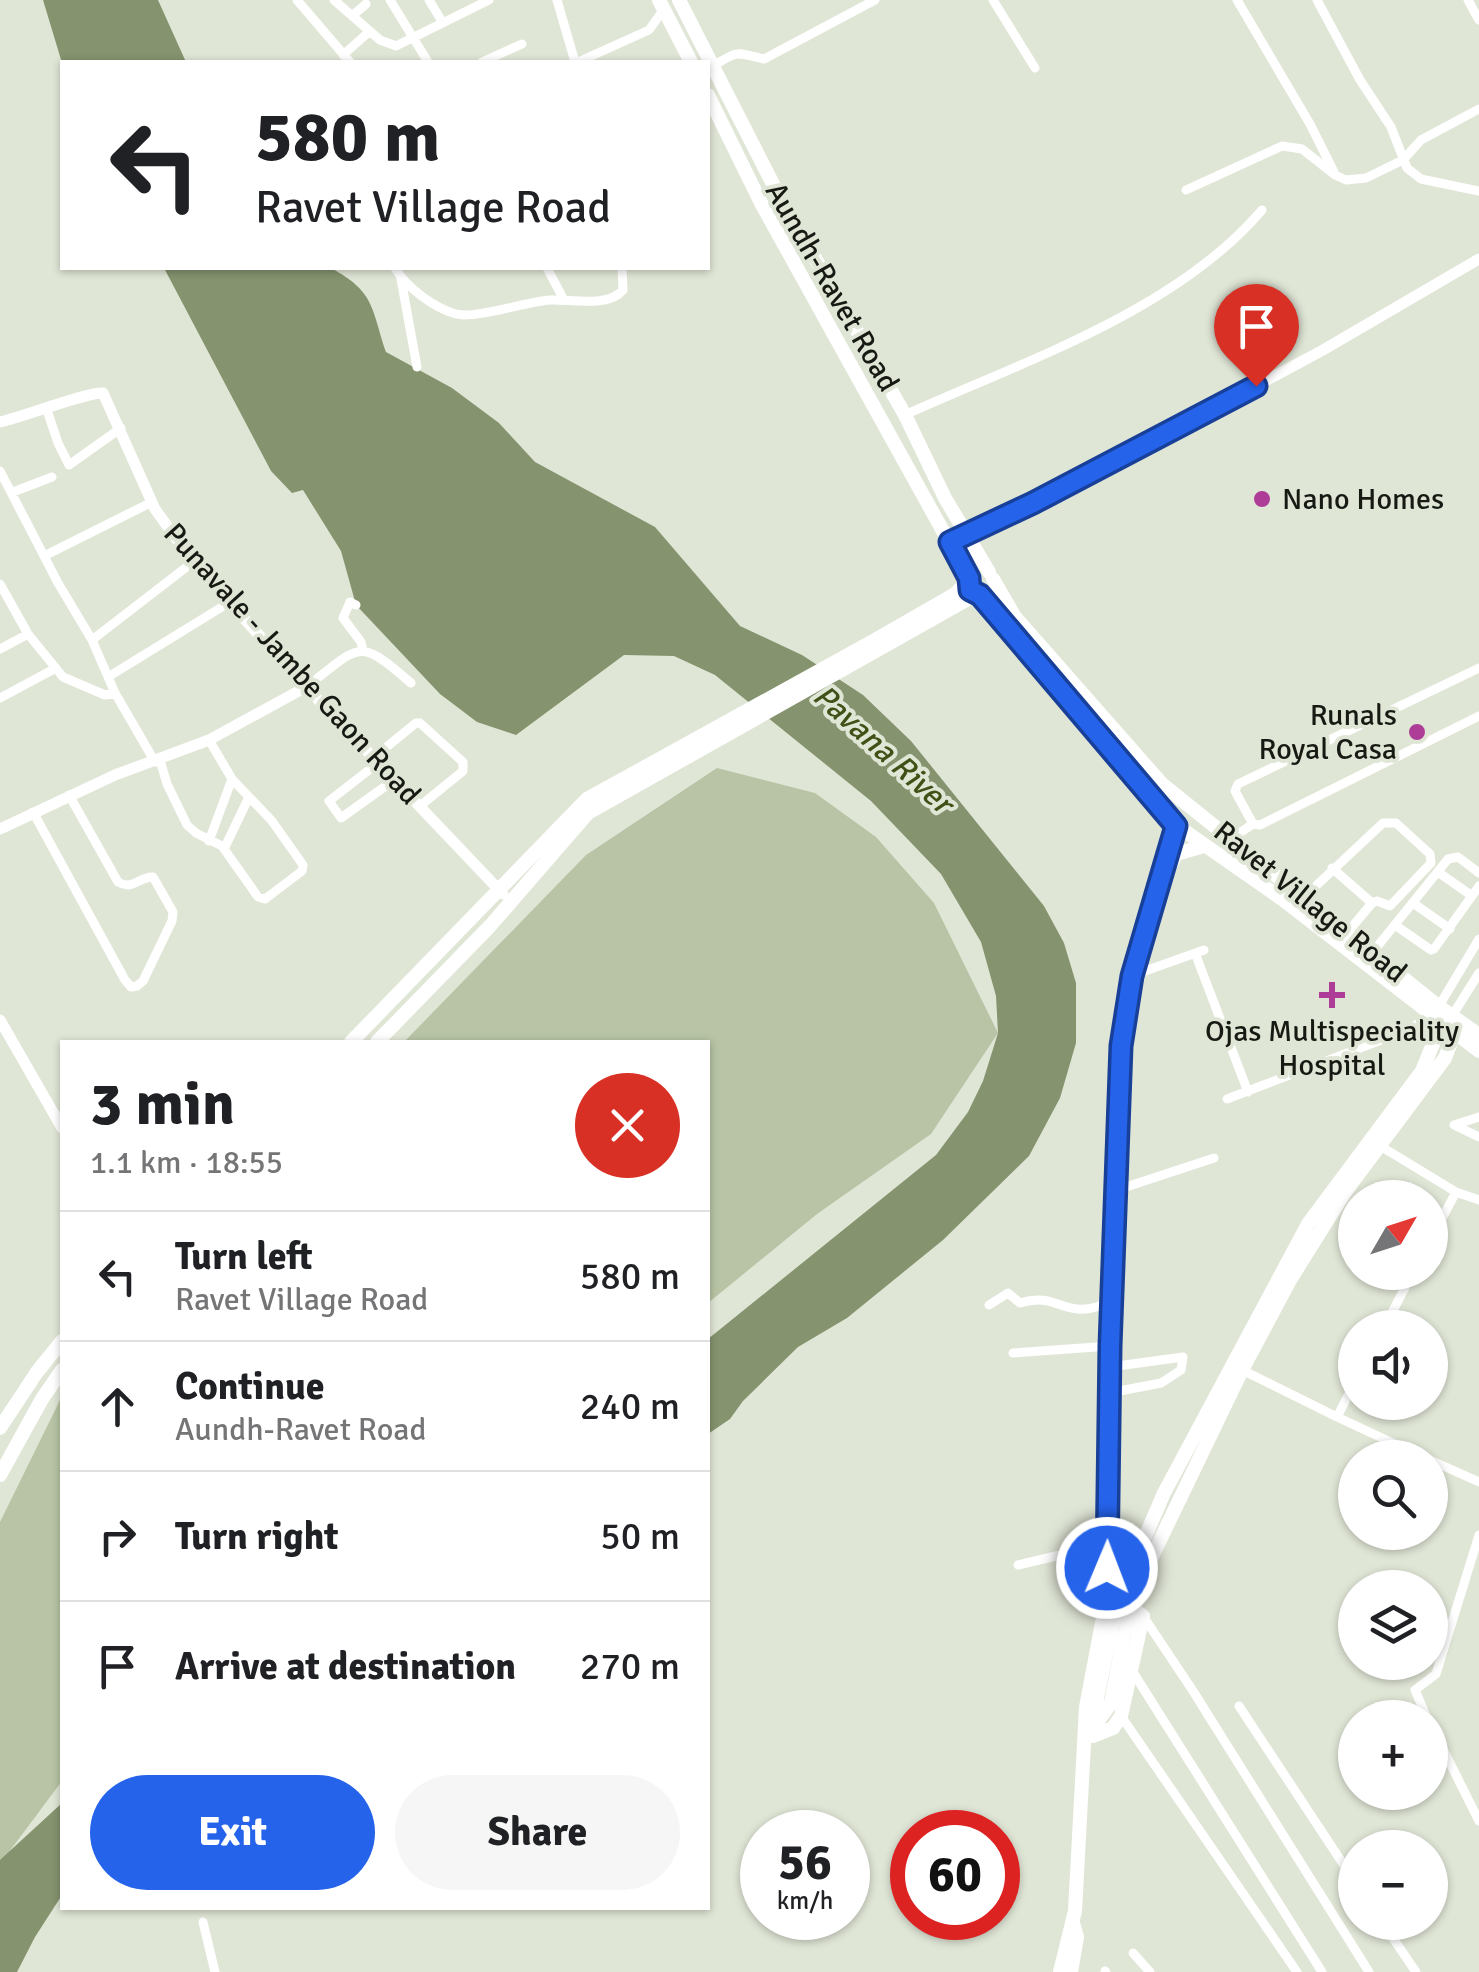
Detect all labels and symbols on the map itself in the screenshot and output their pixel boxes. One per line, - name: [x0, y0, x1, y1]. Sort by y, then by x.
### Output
- street label: Aundh-Ravet Road: [757, 176, 907, 398]
- pin: [1214, 284, 1299, 387]
- place label: Nano Homes: [1282, 481, 1444, 518]
- marker: Nano Homes: [1251, 488, 1273, 510]
- street label: Punavale - Jambe Gaon Road: [156, 515, 428, 813]
- water label: Pavana River: [805, 676, 964, 825]
- place label: Runals Royal Casa: [1259, 697, 1397, 768]
- marker: Runals Royal Casa: [1406, 721, 1428, 743]
- street label: Ravet Village Road: [1206, 813, 1414, 991]
- marker: Ojas Multispeciality Hospital: [1319, 982, 1345, 1008]
- place label: Ojas Multispeciality Hospital: [1205, 1013, 1459, 1084]
- north arrow: [1338, 1180, 1448, 1290]
- position arrow: [1055, 1516, 1159, 1620]
- speed limit sign: 60: [890, 1810, 1020, 1940]

